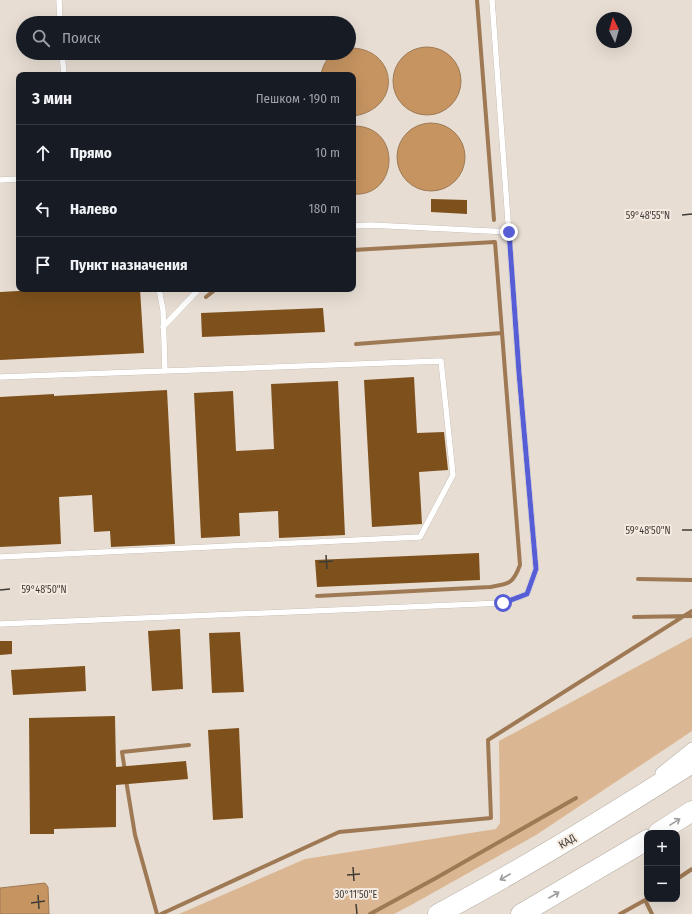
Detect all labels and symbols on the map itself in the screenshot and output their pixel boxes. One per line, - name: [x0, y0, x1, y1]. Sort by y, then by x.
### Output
- north arrow: [596, 12, 632, 48]
- text: 59°48'55"N: [626, 210, 670, 222]
- route end: [500, 223, 518, 241]
- text: 59°48'50"N: [625, 525, 671, 537]
- text: 59°48'50"N: [21, 584, 67, 596]
- route start: [494, 594, 512, 612]
- one-way arrow: [669, 818, 680, 826]
- street label: КАД: [556, 831, 578, 852]
- one-way arrow: [499, 874, 511, 882]
- text: 30°11'50"E: [335, 889, 377, 901]
- one-way arrow: [548, 890, 560, 898]

